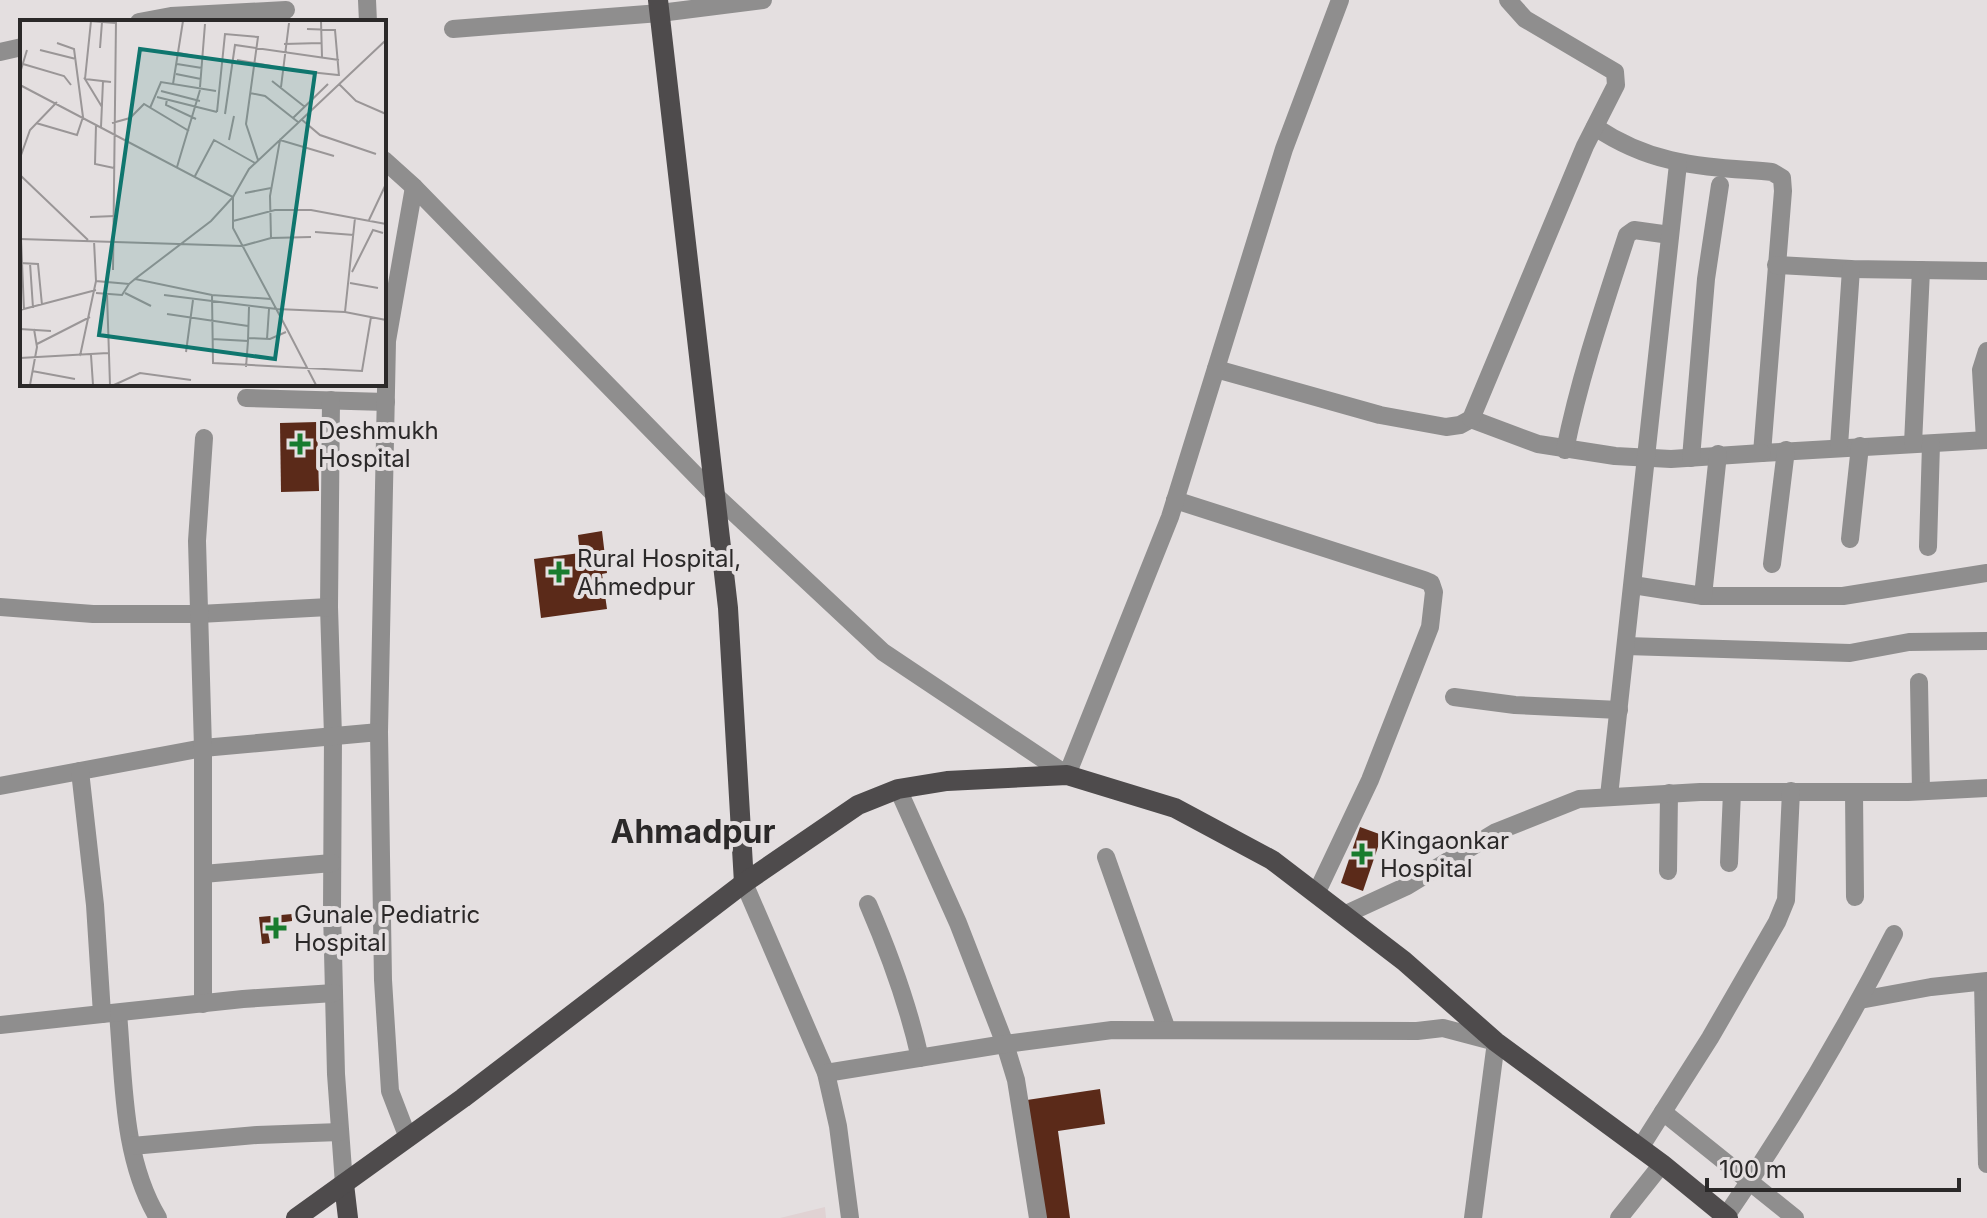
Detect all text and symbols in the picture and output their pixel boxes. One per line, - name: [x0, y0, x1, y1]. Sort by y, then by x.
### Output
- inset map: [20, 20, 386, 386]
- place label: Deshmukh Hospital: [318, 416, 439, 473]
- marker: Deshmukh Hospital: [289, 433, 311, 455]
- place label: Rural Hospital, Ahmedpur: [577, 544, 741, 601]
- marker: Rural Hospital, Ahmedpur: [548, 561, 570, 583]
- district label: Ahmadpur: [611, 812, 775, 851]
- place label: Kingaonkar Hospital: [1380, 826, 1509, 883]
- marker: Kingaonkar Hospital: [1351, 843, 1373, 865]
- place label: Gunale Pediatric Hospital: [294, 900, 480, 957]
- marker: Gunale Pediatric Hospital: [265, 917, 287, 939]
- scale bar: [1707, 1142, 1959, 1192]
- text: 100 m: [1719, 1155, 1787, 1184]

